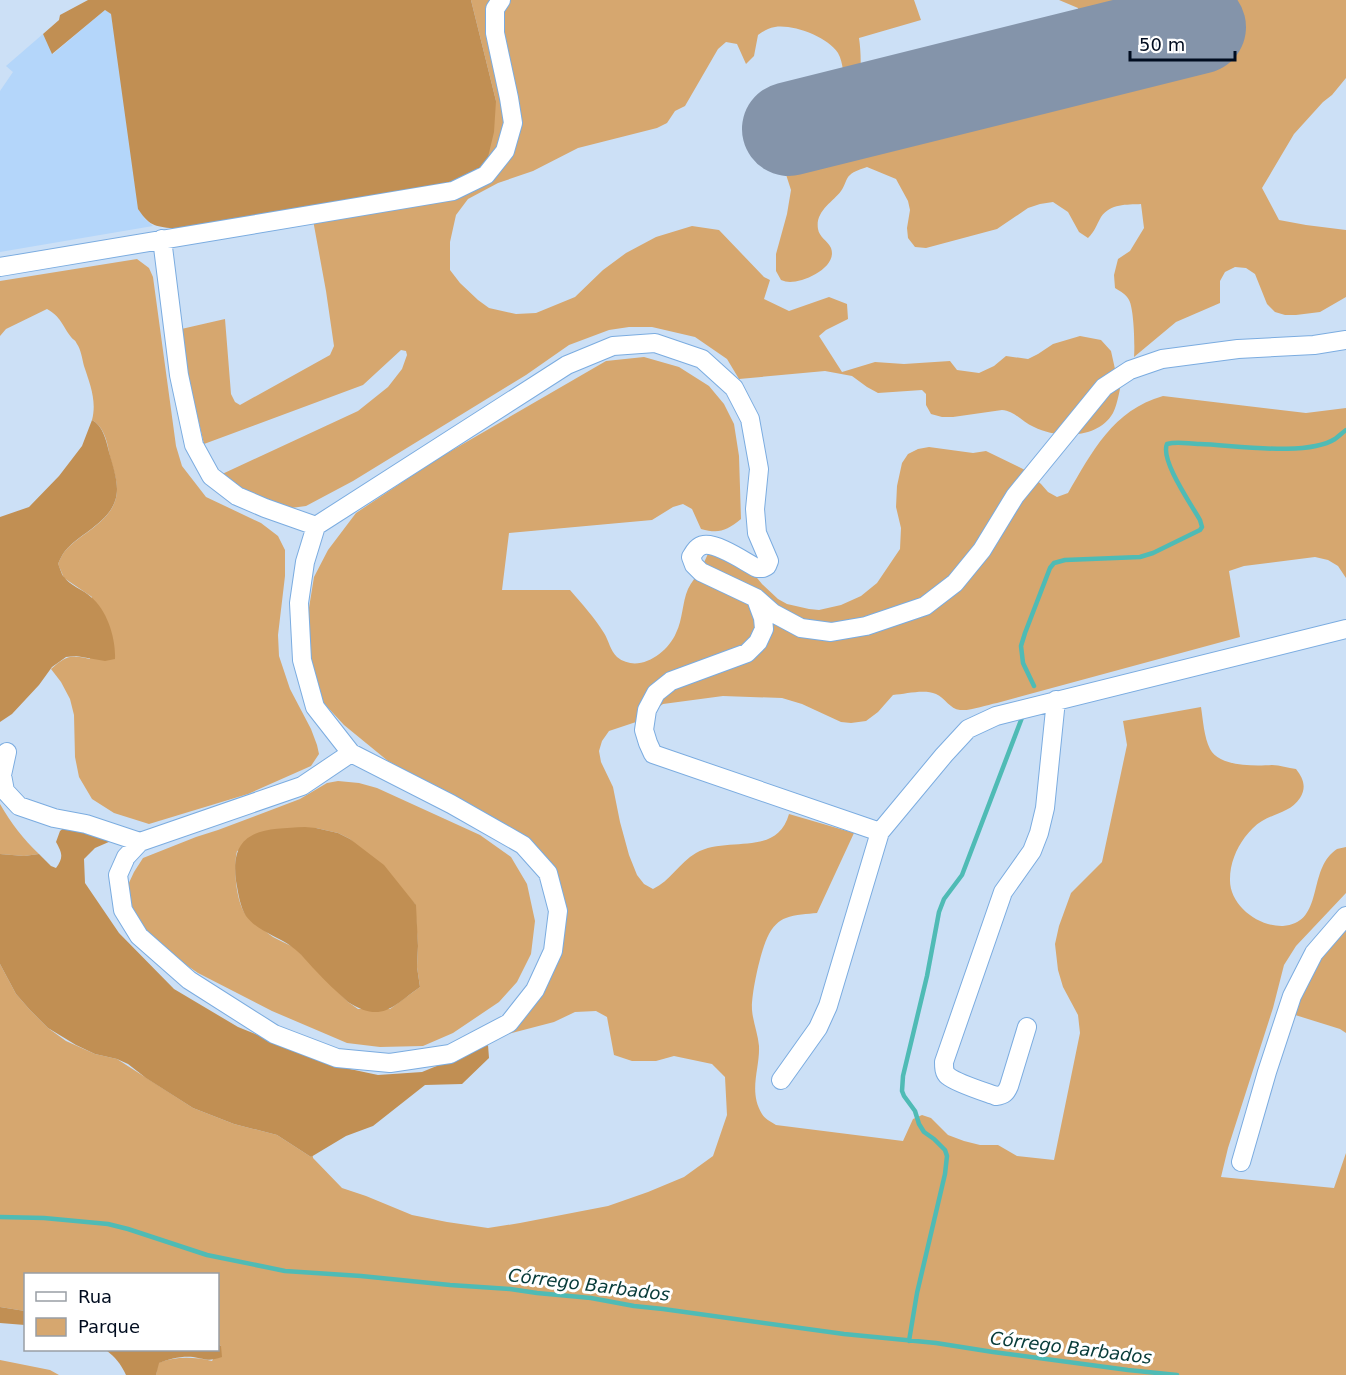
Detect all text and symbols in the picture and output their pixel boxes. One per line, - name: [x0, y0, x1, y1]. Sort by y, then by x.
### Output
- scale bar: [1130, 24, 1235, 62]
- text: 50 m: [1139, 34, 1185, 55]
- water label: Córrego Barbados: [507, 1264, 671, 1305]
- legend: [24, 1273, 219, 1351]
- text: Rua: [78, 1286, 112, 1307]
- text: Parque: [78, 1316, 140, 1337]
- water label: Córrego Barbados: [989, 1327, 1153, 1368]

